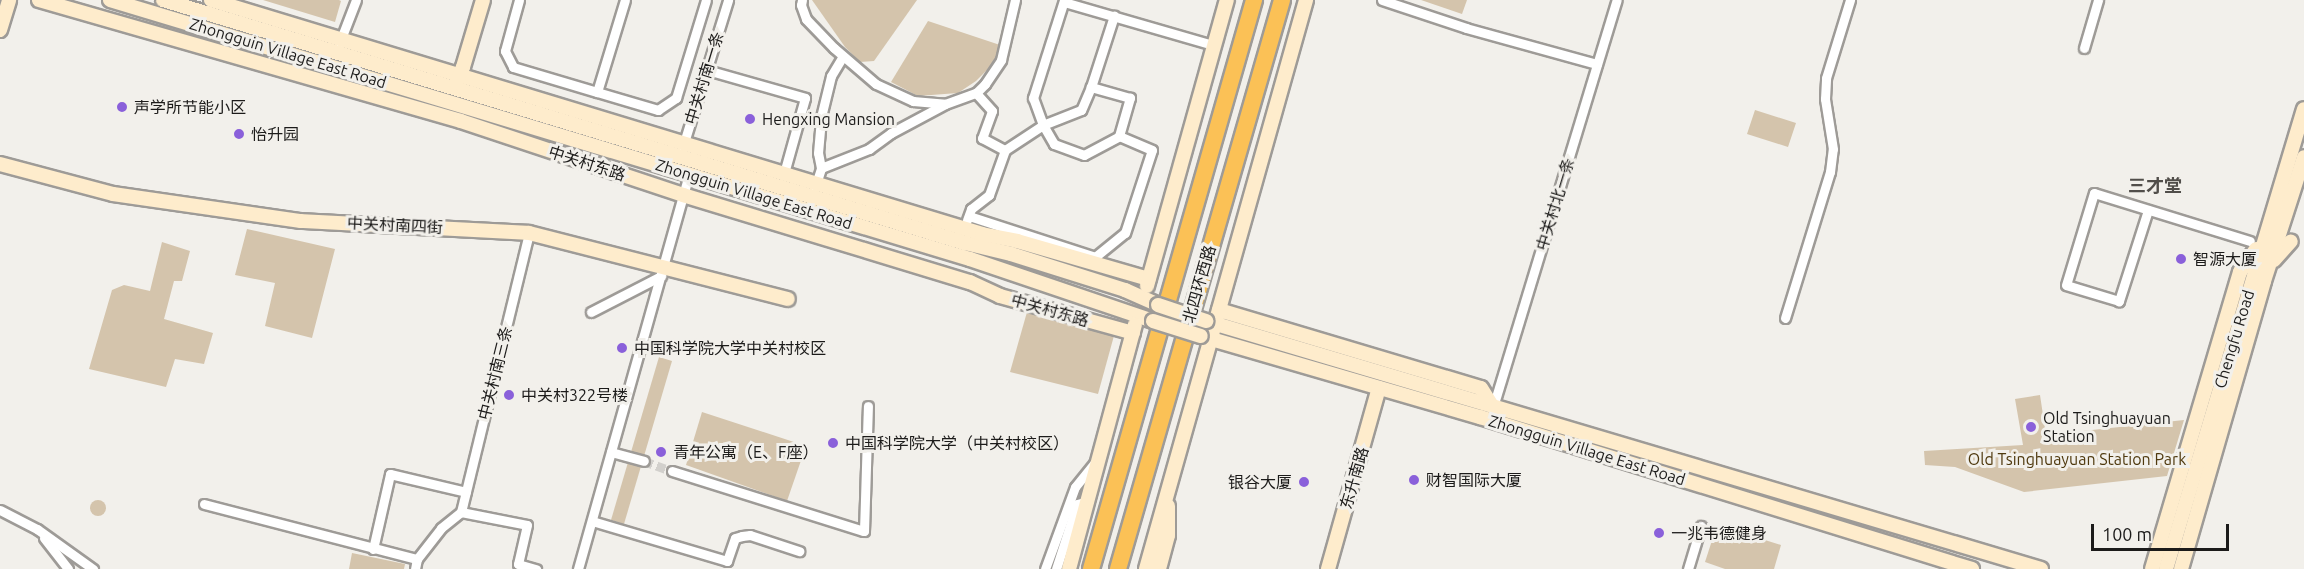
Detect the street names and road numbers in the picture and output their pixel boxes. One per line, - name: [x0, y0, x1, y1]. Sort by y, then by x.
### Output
- street label: Zhongguin Village East Road: [187, 14, 389, 92]
- street label: 中关村南一条: [681, 29, 727, 127]
- street label: 中关村东路: [546, 142, 628, 184]
- street label: Zhongguin Village East Road: [653, 155, 855, 233]
- street label: 中关村北一条: [1532, 155, 1578, 253]
- street label: 中关村南四街: [347, 213, 443, 237]
- street label: 北四环西路: [1179, 243, 1219, 325]
- street label: Chengfu Road: [2210, 287, 2258, 391]
- street label: 中关村东路: [1009, 290, 1091, 330]
- street label: 中关村南三条: [474, 324, 516, 422]
- street label: Zhongguin Village East Road: [1486, 411, 1688, 489]
- street label: 东升南路: [1336, 445, 1372, 511]

